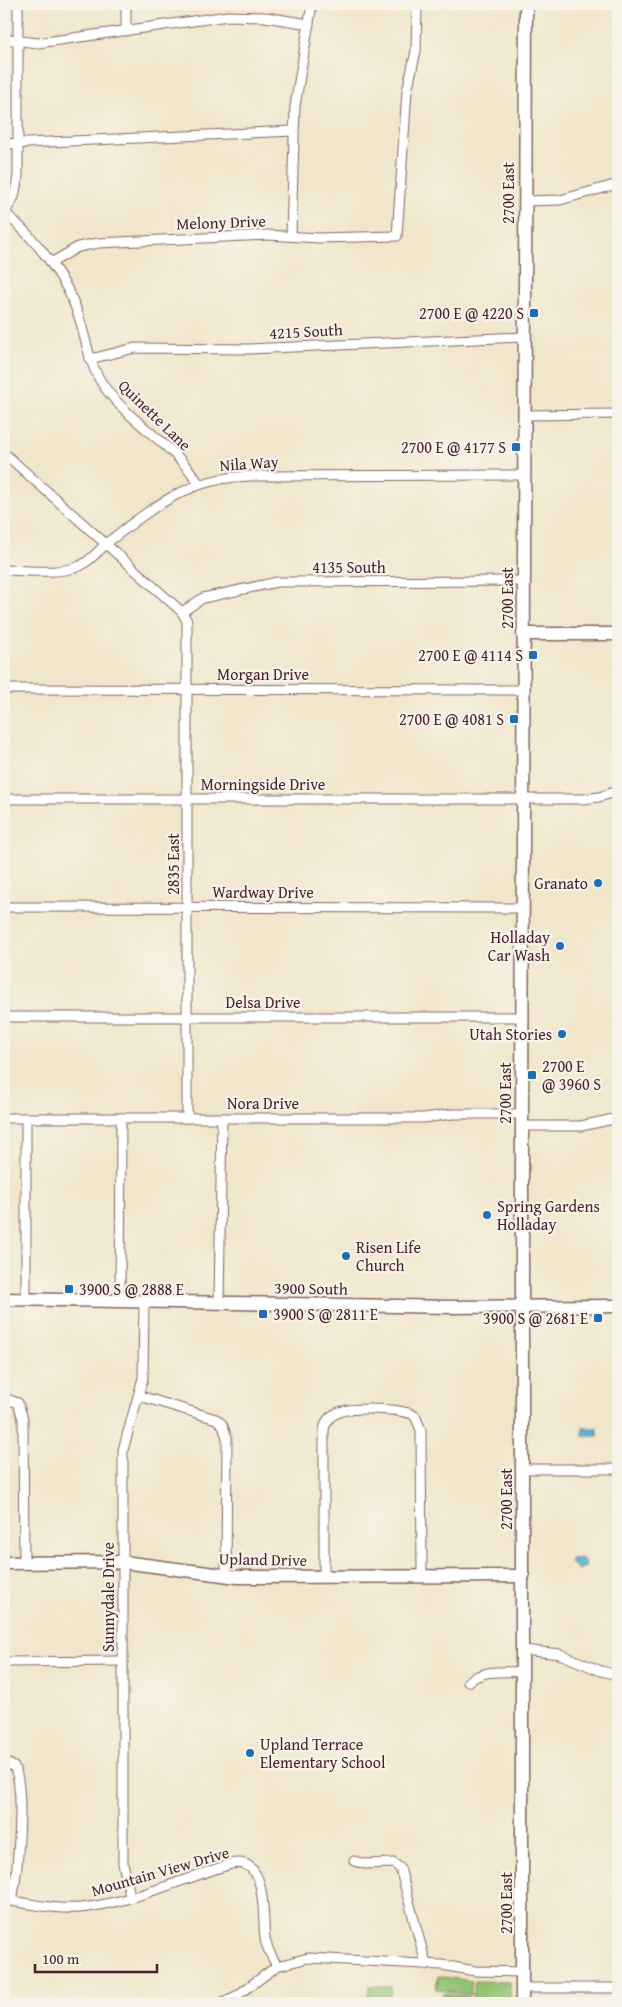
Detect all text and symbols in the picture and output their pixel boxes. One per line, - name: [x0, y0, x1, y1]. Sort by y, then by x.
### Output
- street label: 2700 East: [496, 162, 520, 224]
- street label: Melony Drive: [176, 208, 266, 236]
- place label: 2700 E @ 4220 S: [419, 301, 524, 325]
- marker: 2700 E @ 4220 S: [528, 307, 540, 319]
- street label: 4215 South: [269, 317, 343, 345]
- street label: Quinette Lane: [113, 374, 197, 456]
- place label: 2700 E @ 4177 S: [401, 435, 506, 459]
- marker: 2700 E @ 4177 S: [510, 441, 522, 453]
- street label: Nila Way: [219, 449, 279, 477]
- street label: 4135 South: [312, 555, 386, 579]
- street label: 2700 East: [495, 567, 519, 629]
- place label: 2700 E @ 4114 S: [418, 643, 523, 667]
- marker: 2700 E @ 4114 S: [527, 649, 539, 661]
- street label: Morgan Drive: [217, 662, 309, 686]
- place label: 2700 E @ 4081 S: [399, 707, 504, 731]
- marker: 2700 E @ 4081 S: [508, 713, 520, 725]
- street label: Morningside Drive: [201, 772, 325, 796]
- street label: 2835 East: [161, 833, 185, 895]
- place label: Granato: [534, 871, 588, 895]
- marker: Granato: [592, 877, 604, 889]
- street label: Wardway Drive: [212, 880, 314, 904]
- place label: Holladay Car Wash: [488, 925, 550, 967]
- marker: Holladay Car Wash: [554, 940, 566, 952]
- street label: Delsa Drive: [225, 990, 301, 1014]
- place label: Utah Stories: [469, 1022, 552, 1046]
- marker: Utah Stories: [556, 1028, 568, 1040]
- place label: 2700 E @ 3960 S: [542, 1054, 601, 1096]
- street label: 2700 East: [493, 1062, 517, 1124]
- marker: 2700 E @ 3960 S: [526, 1069, 538, 1081]
- street label: Nora Drive: [227, 1091, 299, 1115]
- place label: Spring Gardens Holladay: [497, 1194, 600, 1236]
- marker: Spring Gardens Holladay: [481, 1209, 493, 1221]
- place label: Risen Life Church: [356, 1235, 421, 1277]
- marker: Risen Life Church: [340, 1250, 352, 1262]
- street label: 3900 South: [274, 1275, 348, 1301]
- place label: 3900 S @ 2888 E: [79, 1277, 184, 1301]
- marker: 3900 S @ 2888 E: [63, 1283, 75, 1295]
- place label: 3900 S @ 2811 E: [273, 1302, 378, 1326]
- place label: 3900 S @ 2681 E: [483, 1306, 588, 1330]
- marker: 3900 S @ 2811 E: [257, 1308, 269, 1320]
- marker: 3900 S @ 2681 E: [592, 1312, 604, 1324]
- street label: 2700 East: [494, 1468, 518, 1530]
- street label: Sunnydale Drive: [96, 1542, 120, 1652]
- street label: Upland Drive: [219, 1546, 307, 1572]
- place label: Upland Terrace Elementary School: [260, 1732, 386, 1774]
- marker: Upland Terrace Elementary School: [244, 1747, 256, 1759]
- street label: Mountain View Drive: [88, 1840, 232, 1902]
- street label: 2700 East: [494, 1872, 518, 1934]
- scale bar: [35, 1942, 158, 1974]
- text: 100 m: [42, 1948, 80, 1969]

